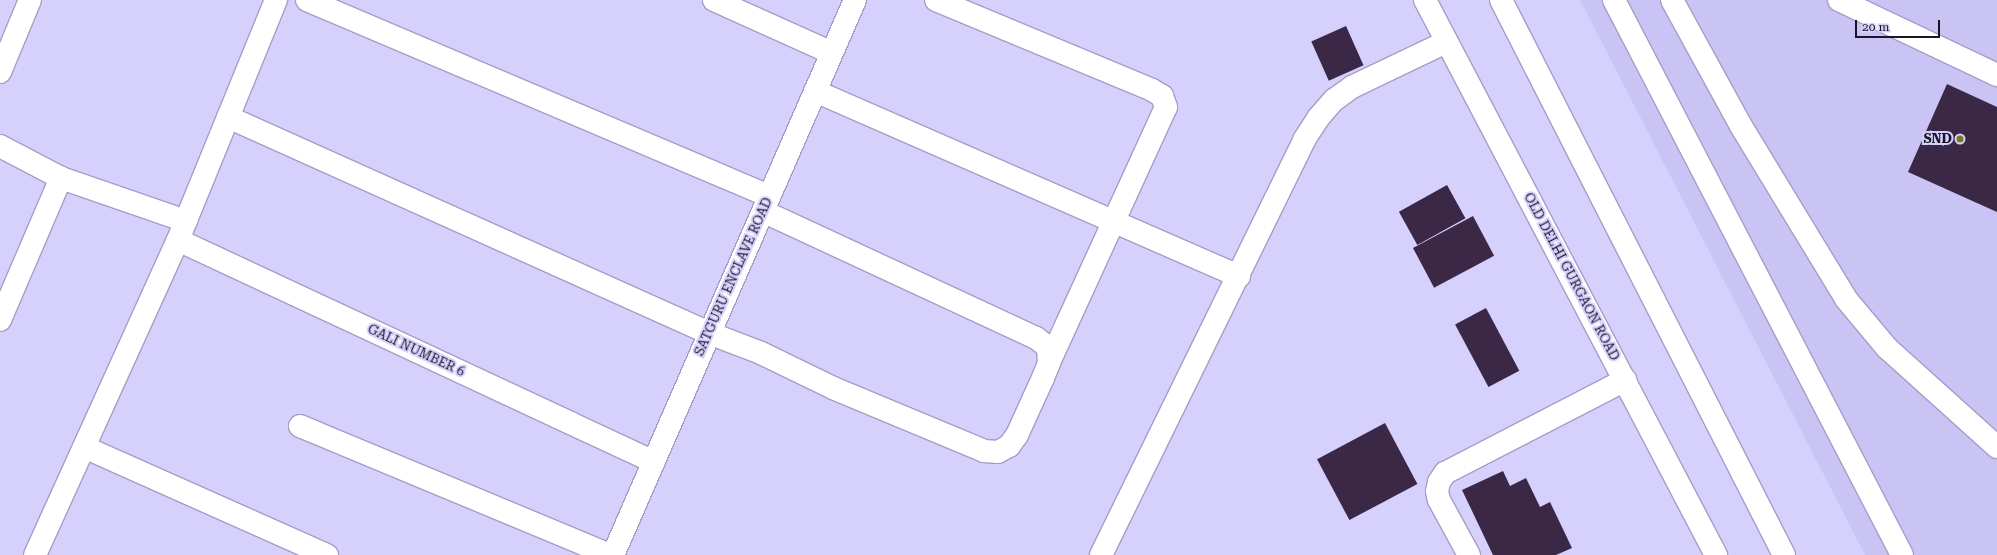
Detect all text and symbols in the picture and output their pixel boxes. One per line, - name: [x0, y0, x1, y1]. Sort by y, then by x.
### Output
- scale bar: [1857, 12, 1942, 38]
- text: 20 m: [1862, 20, 1889, 34]
- place label: SND: [1923, 131, 1952, 147]
- marker: SND: [1955, 134, 1965, 144]
- street label: OLD DELHI GURGAON ROAD: [1520, 190, 1622, 364]
- street label: SATGURU ENCLAVE ROAD: [692, 195, 776, 359]
- street label: GALI NUMBER 6: [365, 322, 467, 380]

